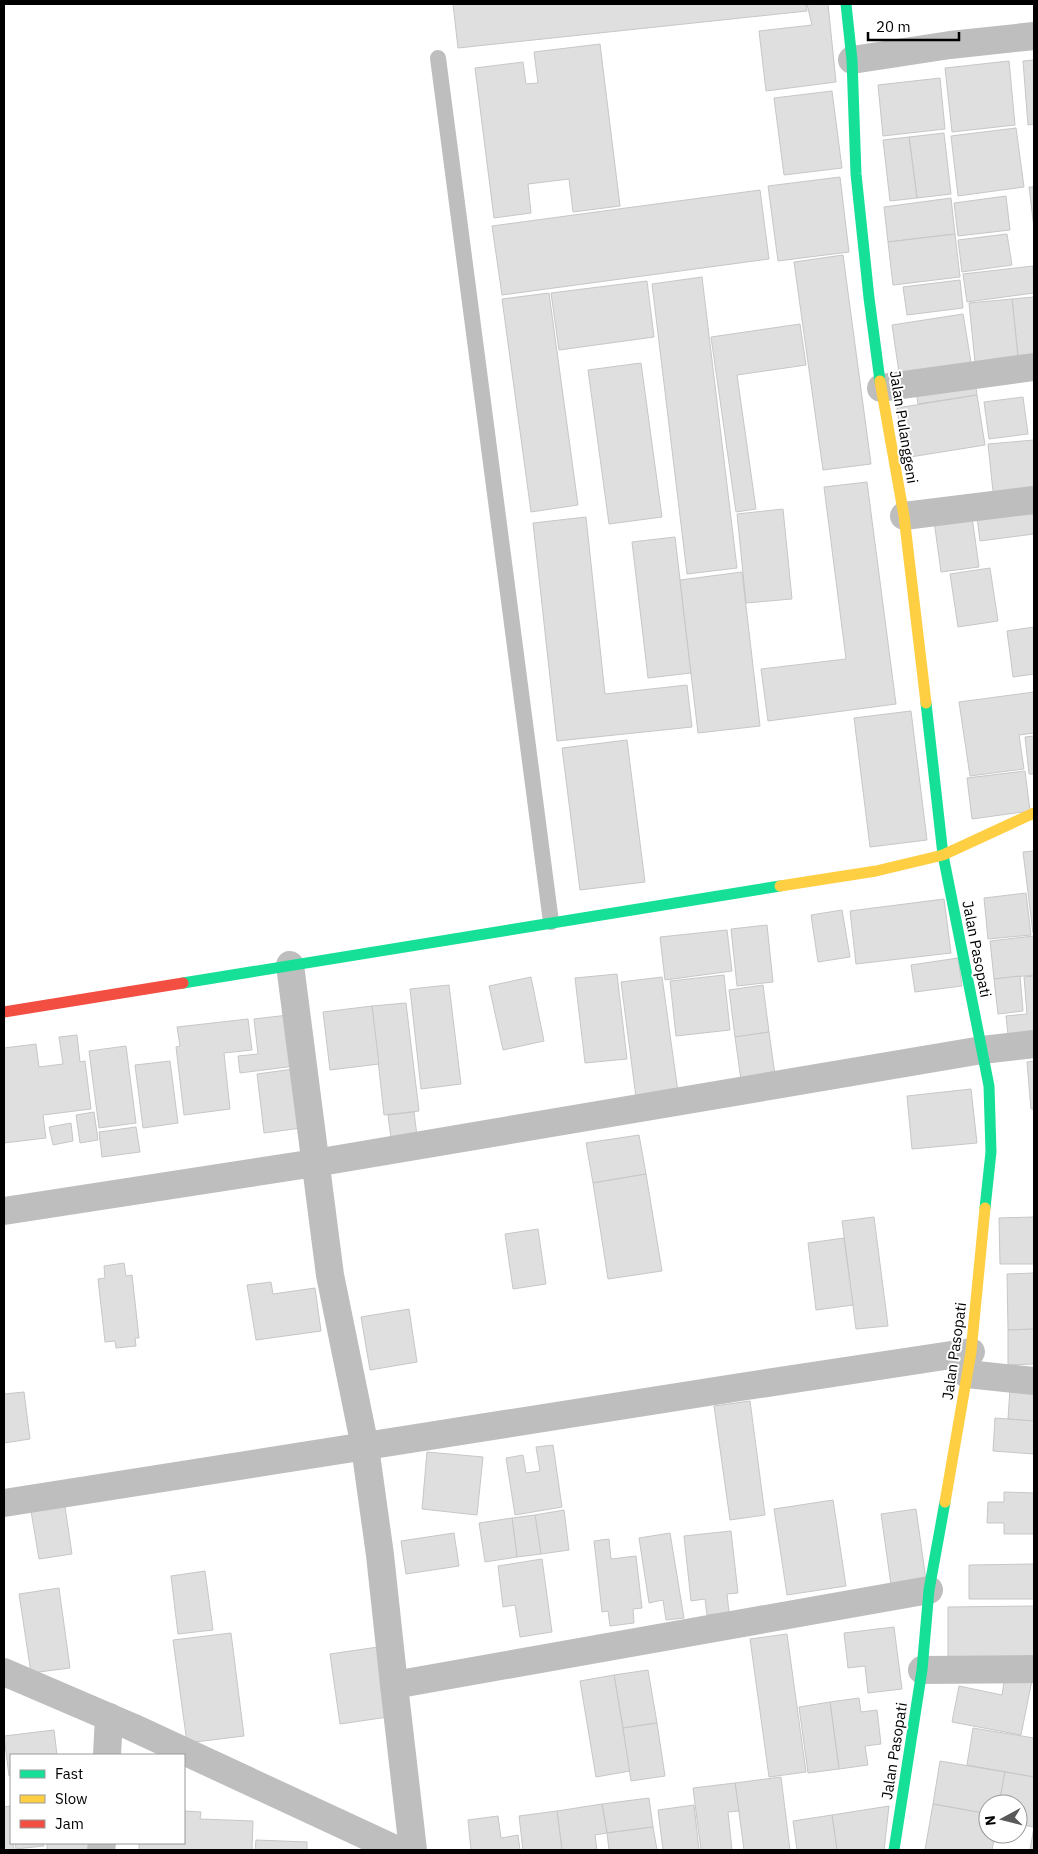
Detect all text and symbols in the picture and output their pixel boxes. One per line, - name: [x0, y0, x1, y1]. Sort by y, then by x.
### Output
- scale bar: [868, 10, 959, 42]
- text: 20 m: [876, 17, 911, 36]
- street label: Jalan Pulanggeni: [886, 369, 922, 485]
- street label: Jalan Pasopati: [958, 899, 996, 999]
- street label: Jalan Pasopati: [938, 1301, 970, 1401]
- street label: Jalan Pasopati: [877, 1701, 911, 1801]
- legend: [10, 1754, 185, 1844]
- text: Fast: [55, 1764, 83, 1783]
- text: Slow: [55, 1789, 88, 1808]
- north arrow: [978, 1794, 1028, 1844]
- text: Jam: [55, 1814, 84, 1833]
- text: N: [981, 1814, 1000, 1827]

